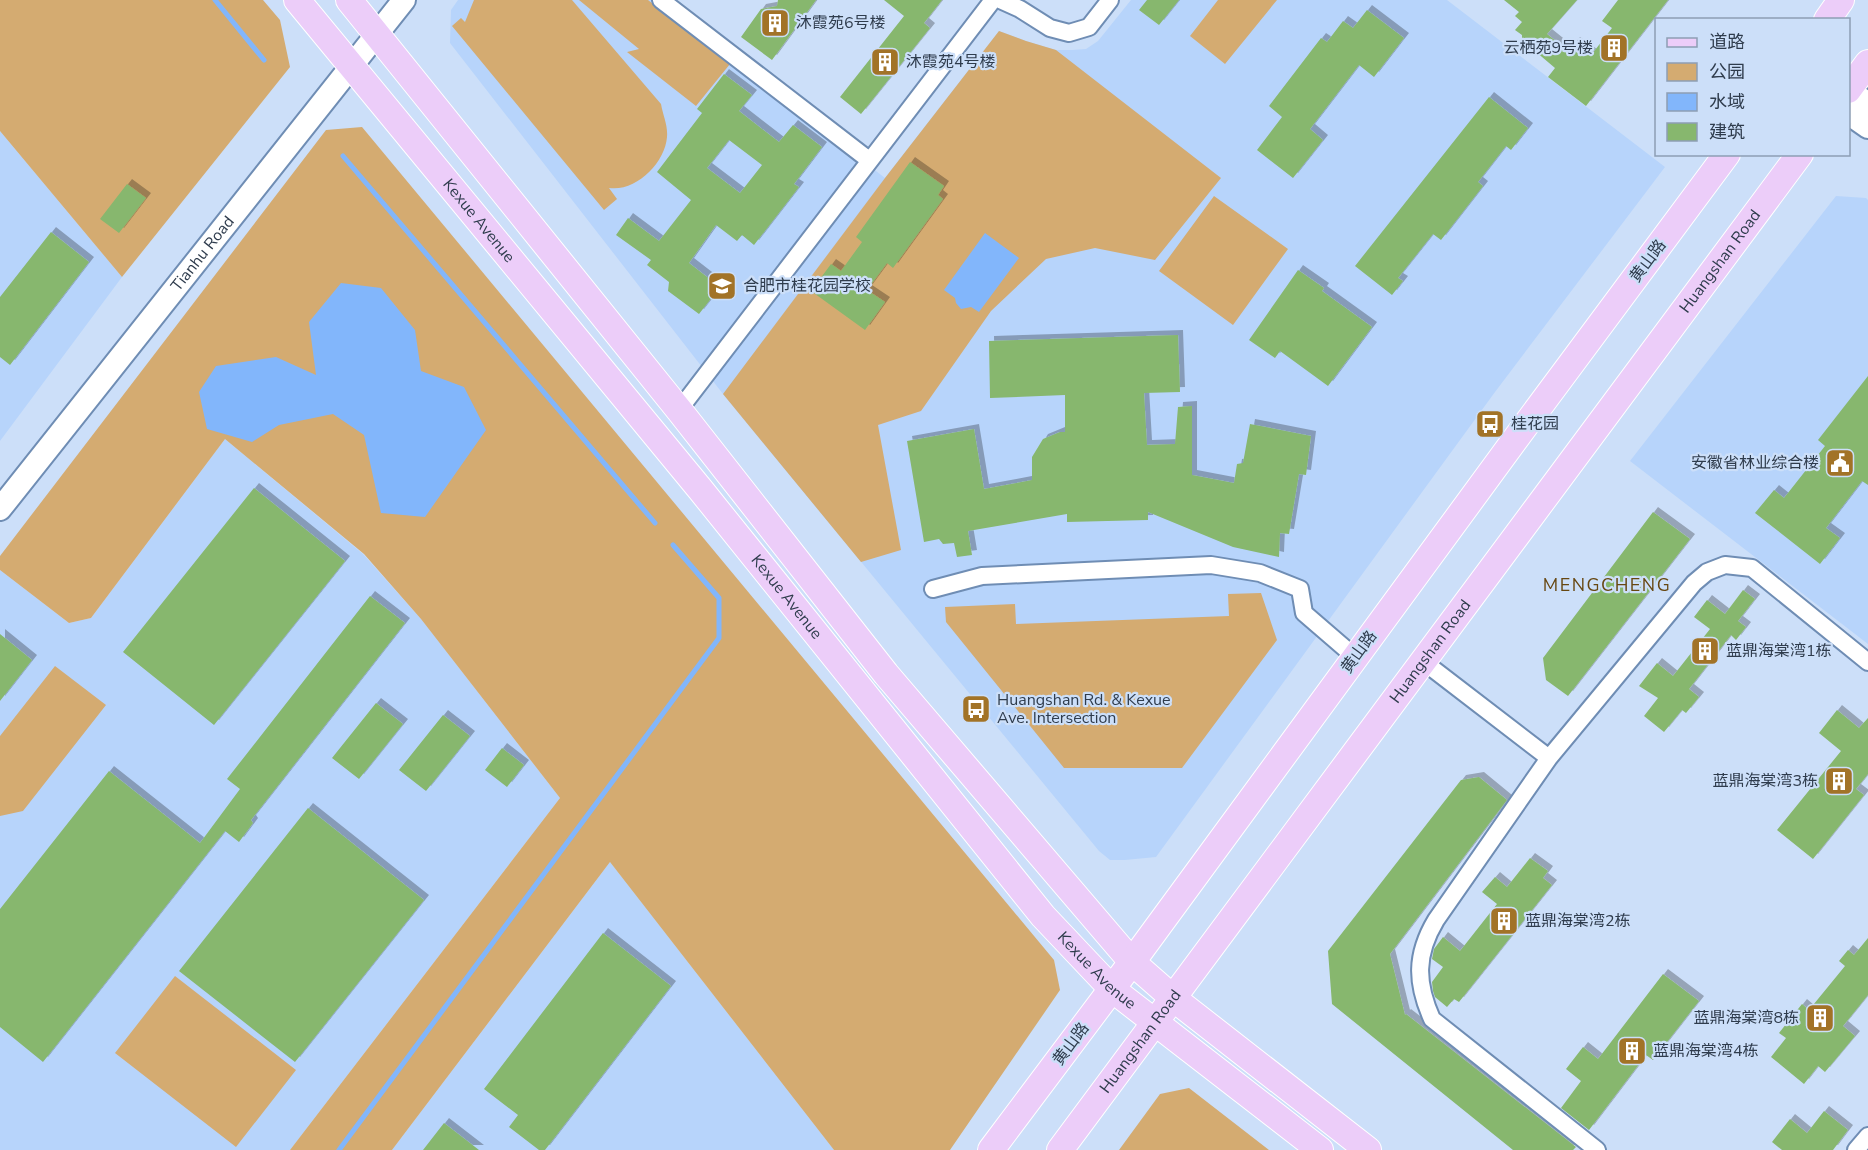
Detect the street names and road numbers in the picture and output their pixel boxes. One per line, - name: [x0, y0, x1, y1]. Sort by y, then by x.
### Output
- street label: Kexue Avenue: [438, 174, 520, 267]
- street label: Huangshan Road: [1674, 205, 1766, 318]
- street label: Tianhu Road: [166, 211, 239, 296]
- street label: 黄山路: [1625, 235, 1671, 287]
- street label: Kexue Avenue: [746, 550, 827, 644]
- street label: Huangshan Road: [1385, 595, 1476, 708]
- street label: 黄山路: [1336, 626, 1382, 678]
- street label: Kexue Avenue: [1052, 927, 1141, 1015]
- street label: Huangshan Road: [1095, 985, 1186, 1098]
- street label: 黄山路: [1048, 1018, 1094, 1070]

